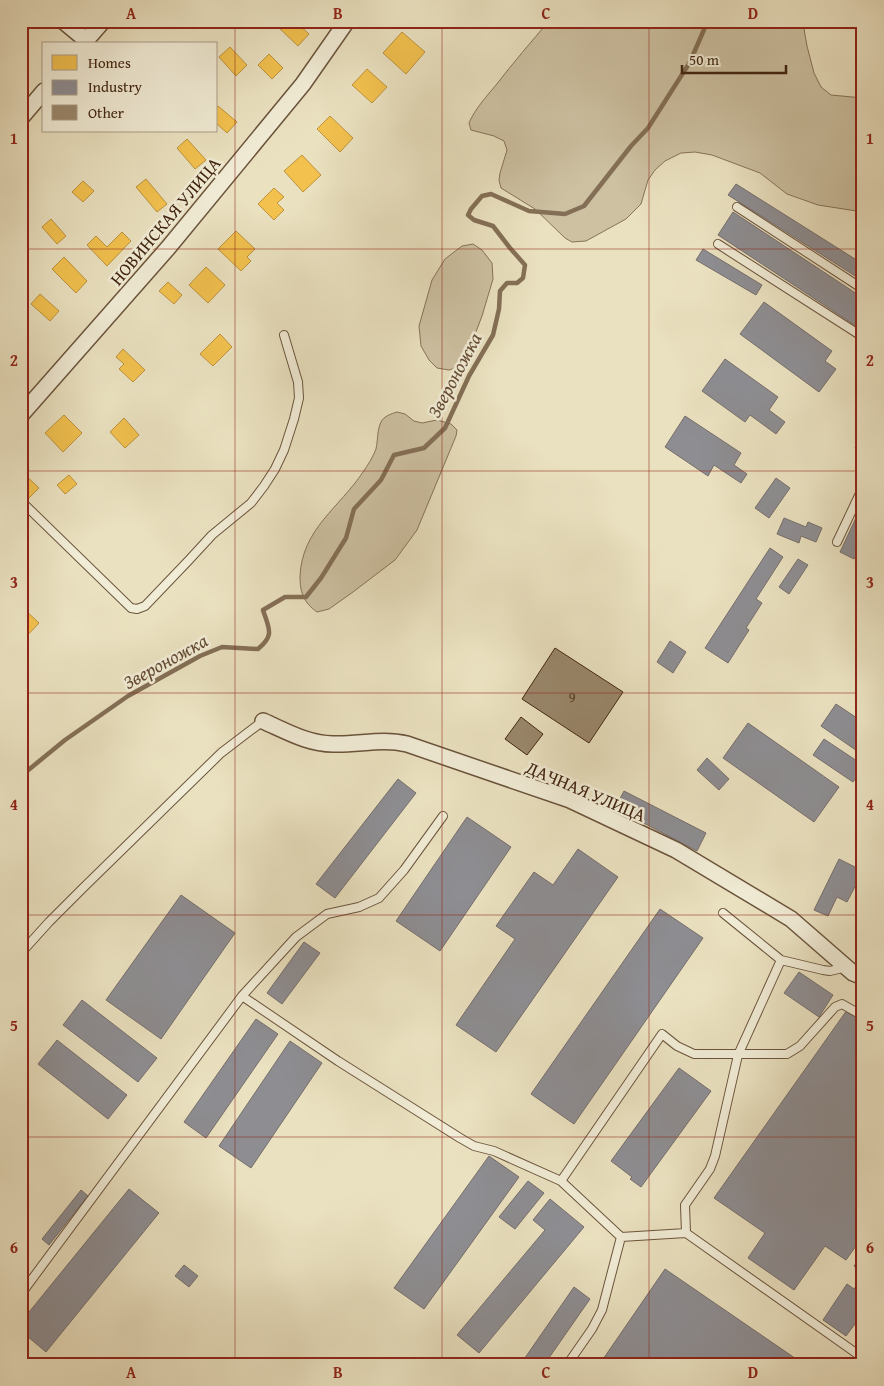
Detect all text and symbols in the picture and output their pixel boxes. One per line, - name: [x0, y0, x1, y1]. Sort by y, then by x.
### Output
- text: A: [126, 1, 137, 25]
- text: B: [333, 1, 343, 25]
- text: C: [541, 1, 551, 25]
- text: D: [748, 1, 758, 25]
- legend: [42, 42, 218, 132]
- scale bar: [682, 42, 785, 74]
- text: 50 m: [689, 49, 720, 70]
- text: Homes: [88, 52, 131, 73]
- text: Industry: [88, 76, 143, 97]
- text: Other: [88, 102, 124, 123]
- text: 1: [10, 126, 18, 150]
- text: 1: [866, 126, 874, 150]
- street label: НОВИНСКАЯ УЛИЦА: [103, 151, 227, 291]
- water label: Звероножка: [420, 327, 488, 423]
- text: 2: [10, 348, 18, 372]
- text: 2: [866, 348, 874, 372]
- text: 3: [10, 570, 18, 594]
- text: 3: [866, 570, 874, 594]
- water label: Звероножка: [118, 626, 213, 696]
- house number: 9: [568, 686, 576, 707]
- street label: ДАЧНАЯ УЛИЦА: [521, 753, 650, 828]
- text: 4: [10, 792, 18, 816]
- text: 4: [866, 792, 874, 816]
- text: 5: [10, 1013, 18, 1037]
- text: 5: [866, 1013, 874, 1037]
- text: 6: [10, 1235, 18, 1259]
- text: 6: [866, 1235, 874, 1259]
- text: A: [126, 1360, 137, 1384]
- text: B: [333, 1360, 343, 1384]
- text: C: [541, 1360, 551, 1384]
- text: D: [748, 1360, 758, 1384]

